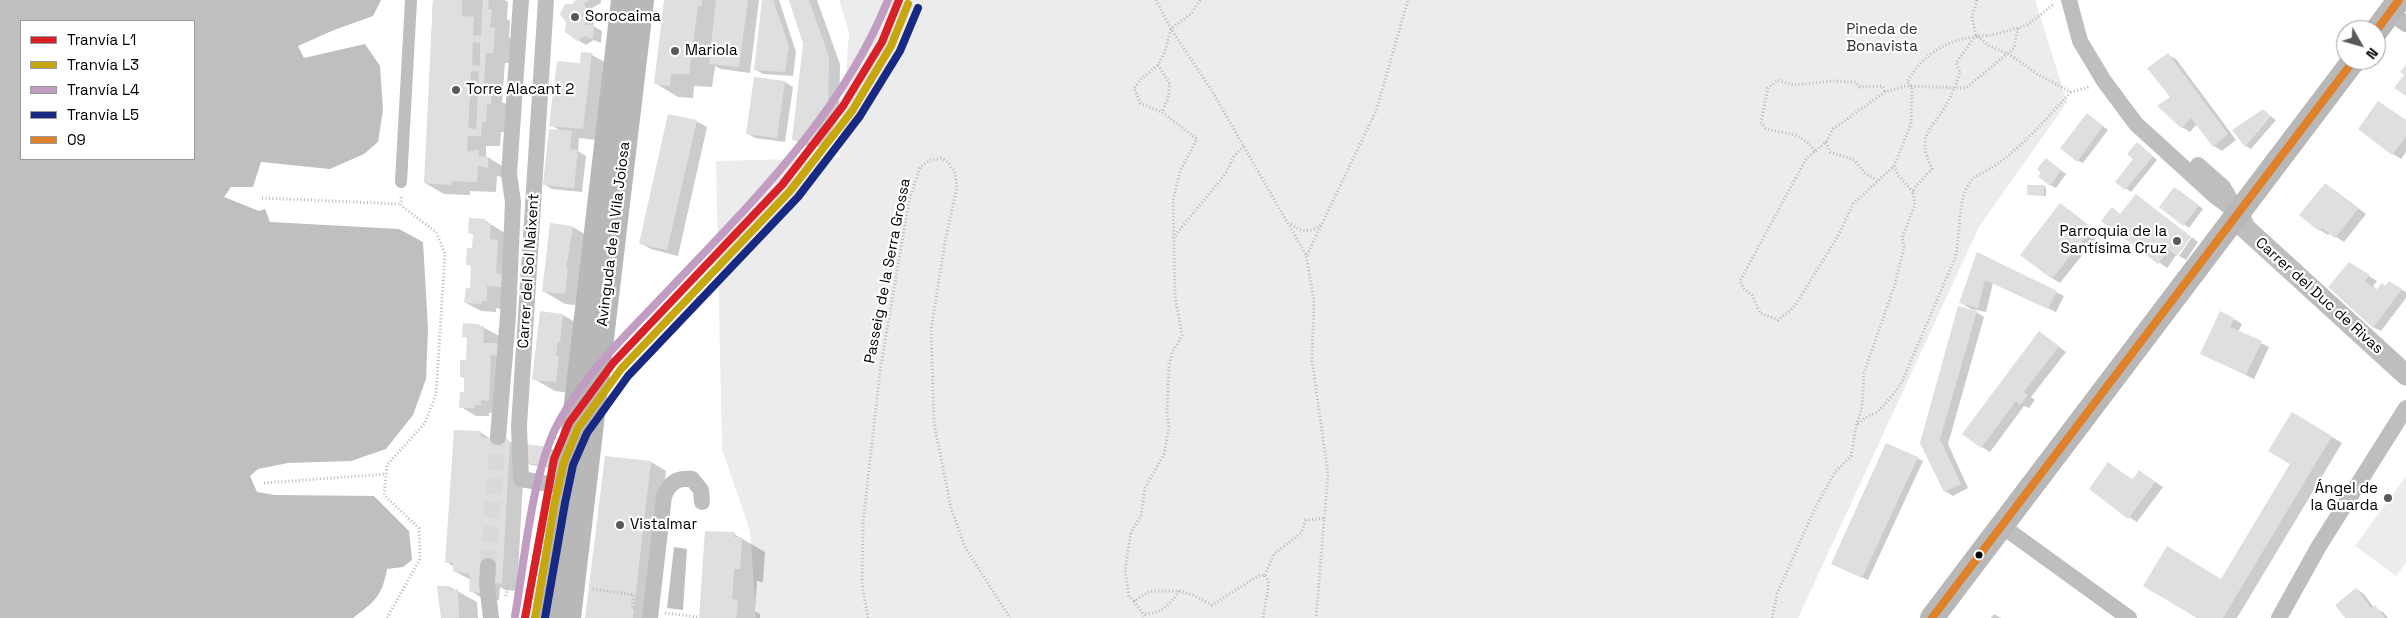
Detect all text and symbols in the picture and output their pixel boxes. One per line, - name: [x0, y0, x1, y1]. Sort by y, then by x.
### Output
- place label: Sorocaima: [585, 8, 661, 26]
- marker: Sorocaima: [569, 11, 581, 23]
- legend: [20, 20, 195, 160]
- north arrow: [2336, 20, 2386, 70]
- park label: Pineda de Bonavista: [1846, 21, 1918, 56]
- text: Tranvía L1: [67, 30, 136, 49]
- place label: Mariola: [685, 42, 737, 60]
- text: N: [2362, 44, 2382, 63]
- marker: Mariola: [669, 45, 681, 57]
- text: Tranvía L3: [67, 55, 139, 74]
- text: Tranvía L4: [67, 80, 139, 99]
- place label: Torre Alacant 2: [466, 81, 574, 99]
- marker: Torre Alacant 2: [450, 84, 462, 96]
- text: Tranvía L5: [67, 105, 139, 124]
- text: 09: [67, 130, 86, 149]
- street label: Avinguda de la Vila Joiosa: [594, 141, 634, 327]
- street label: Passeig de la Serra Grossa: [861, 177, 915, 365]
- street label: Carrer del Sol Naixent: [515, 193, 543, 349]
- place label: Parroquia de la Santísima Cruz: [2060, 223, 2167, 258]
- street label: Carrer del Duc de Rivas: [2251, 234, 2387, 358]
- marker: Parroquia de la Santísima Cruz: [2171, 235, 2183, 247]
- place label: Ángel de la Guarda: [2310, 480, 2378, 515]
- marker: Ángel de la Guarda: [2382, 492, 2394, 504]
- place label: Vistalmar: [630, 516, 697, 534]
- marker: Vistalmar: [614, 519, 626, 531]
- unlabelled marker: [1974, 550, 1984, 560]

